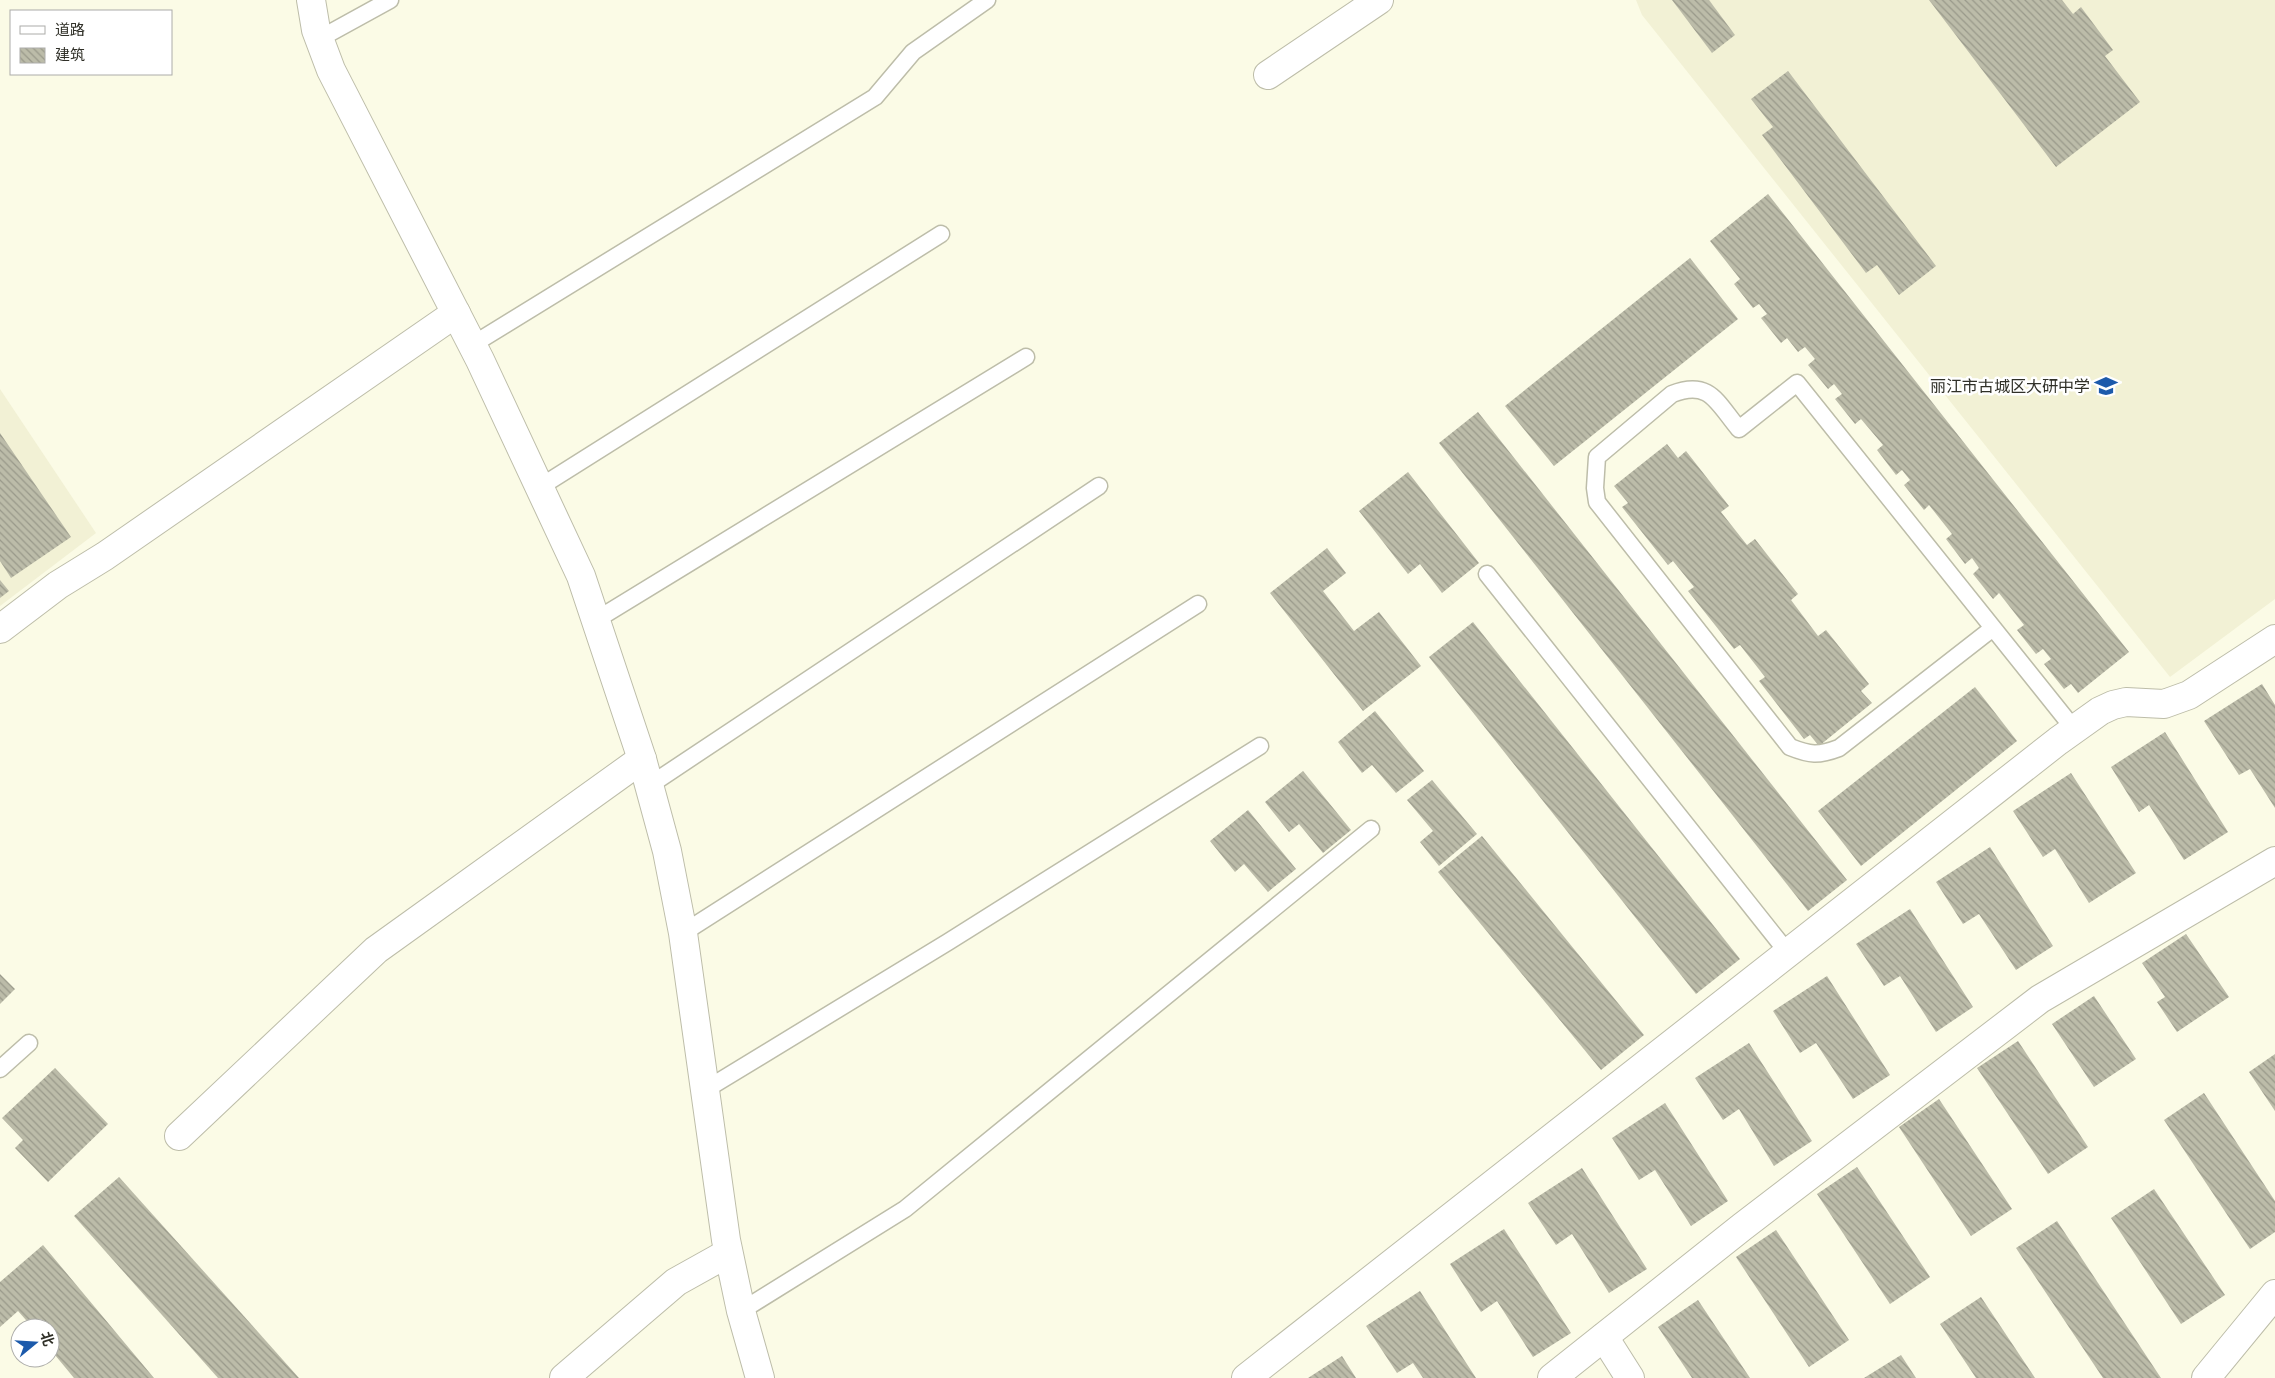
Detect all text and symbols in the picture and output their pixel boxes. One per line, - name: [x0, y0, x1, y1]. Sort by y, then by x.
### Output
- legend: [10, 10, 172, 75]
- text: 道路: [55, 21, 85, 39]
- text: 建筑: [55, 46, 85, 64]
- school or university icon: 丽江市古城区大研中学: [2093, 373, 2119, 399]
- place label: 丽江市古城区大研中学: [1930, 377, 2090, 396]
- north arrow: [10, 1318, 60, 1368]
- text: 北: [38, 1330, 57, 1348]

